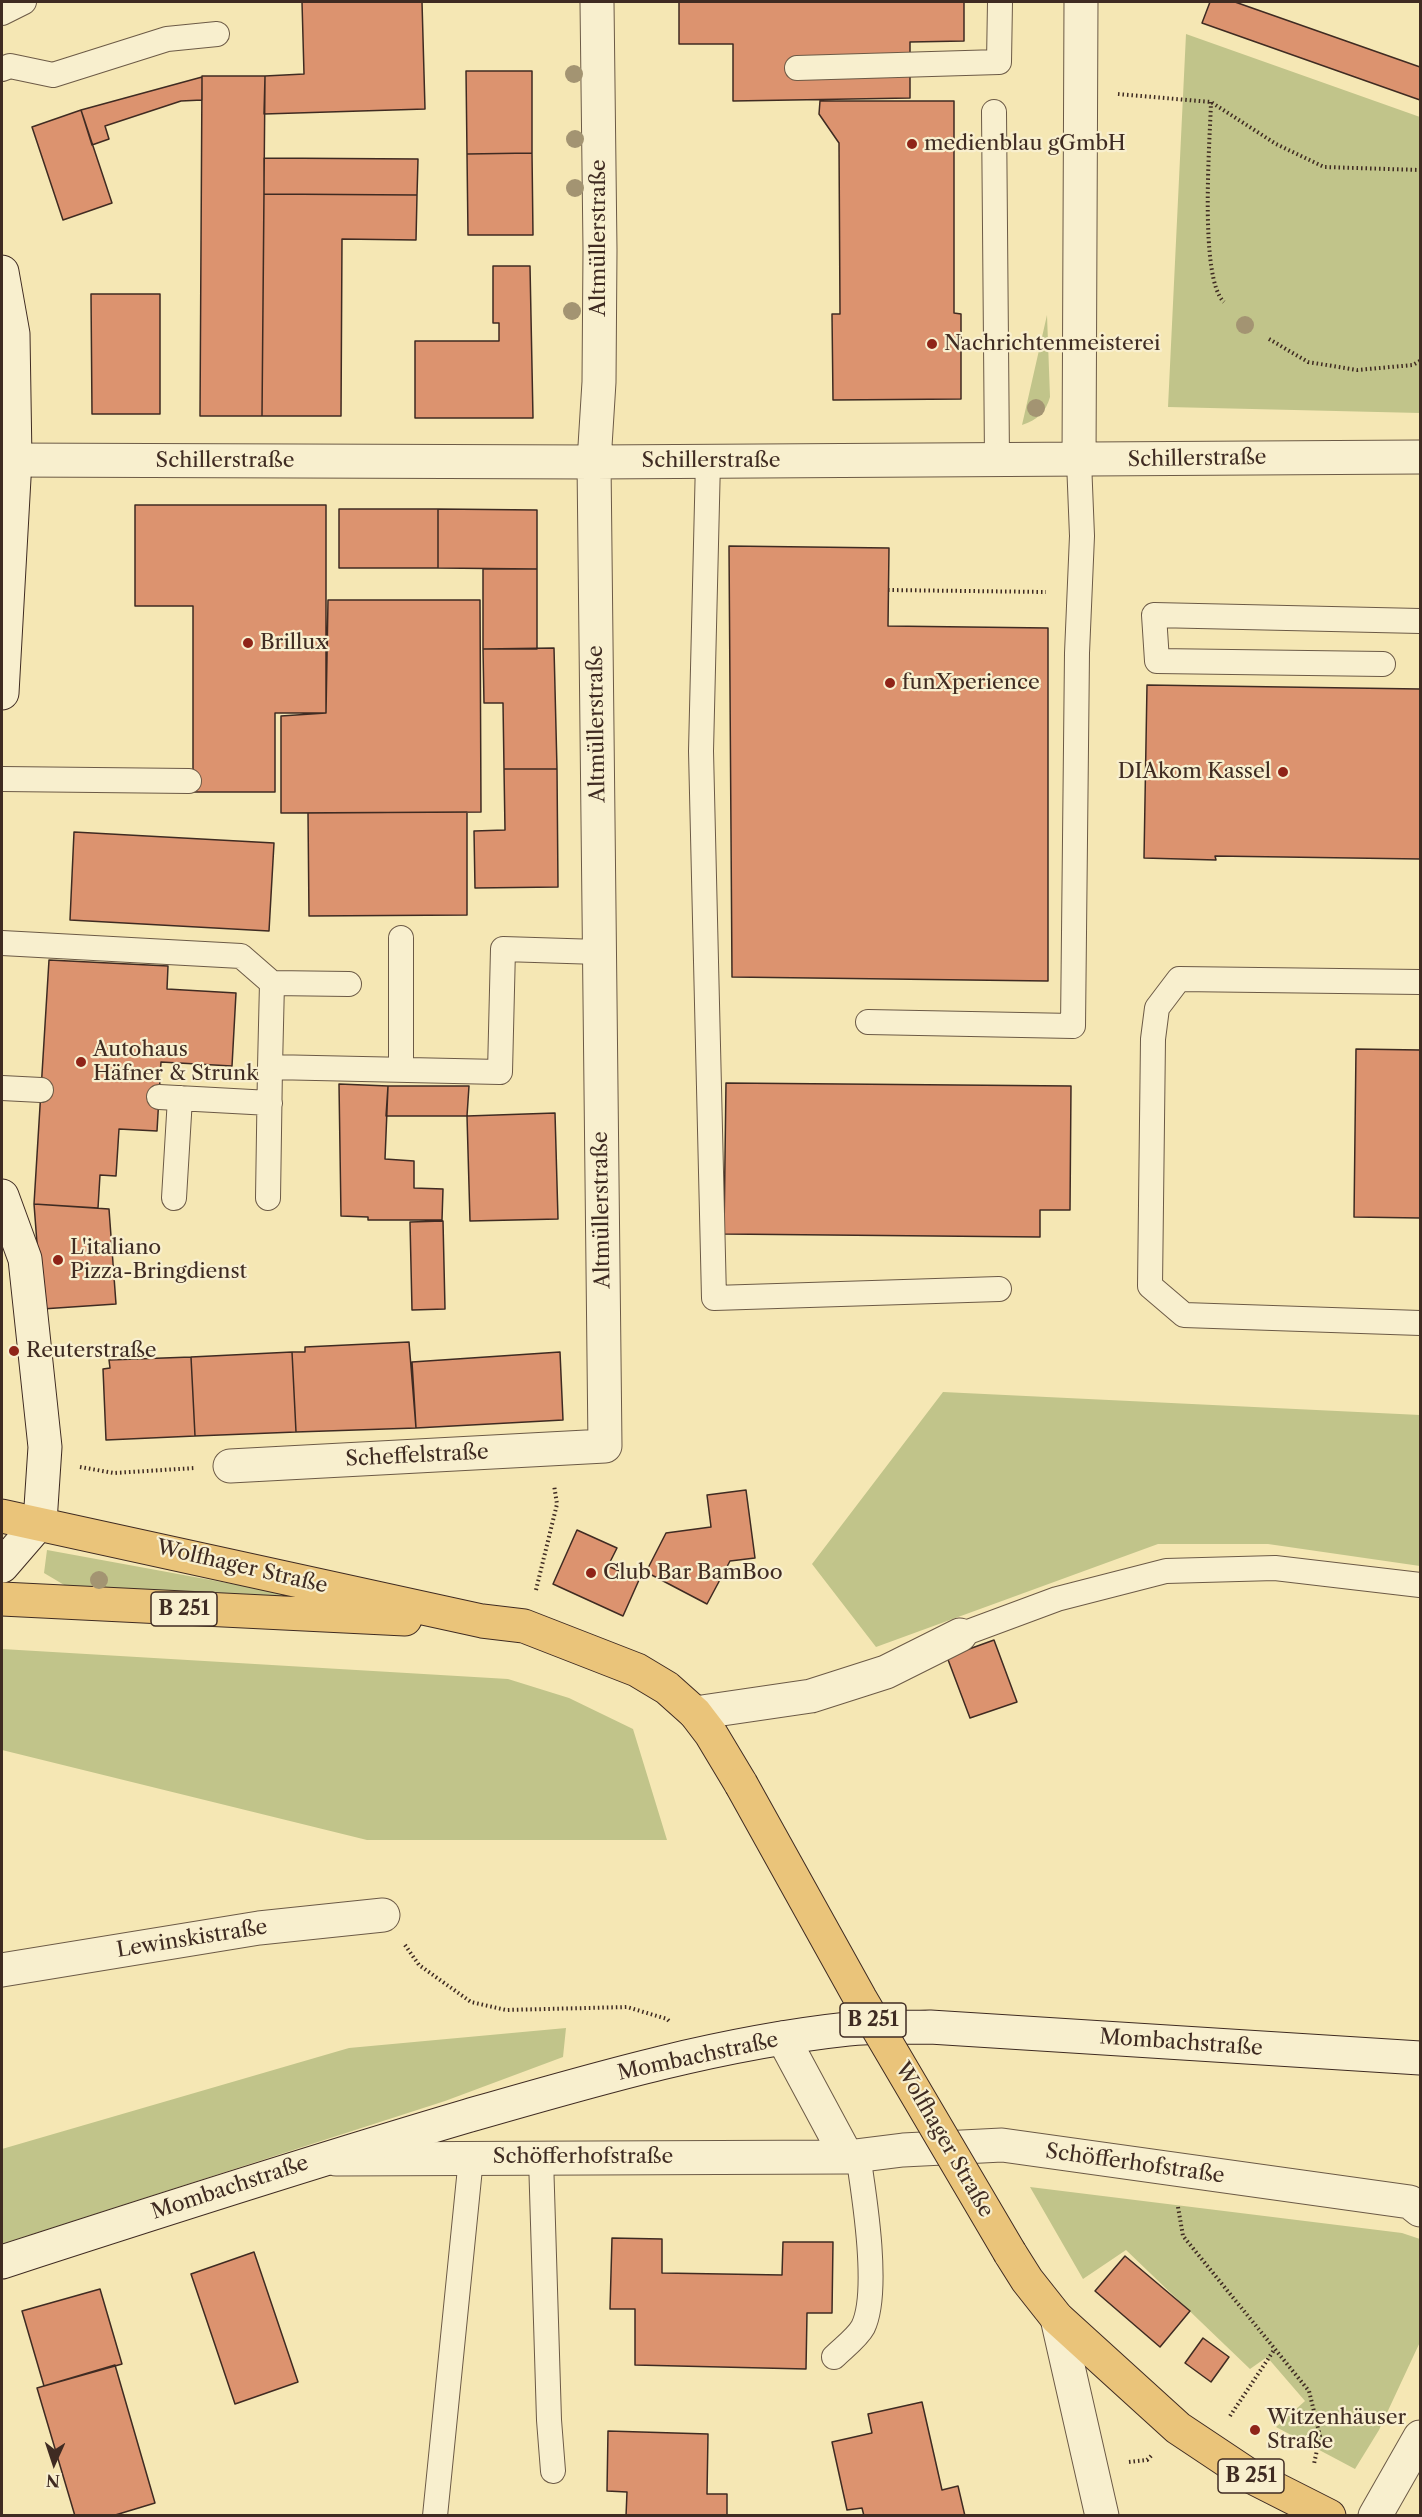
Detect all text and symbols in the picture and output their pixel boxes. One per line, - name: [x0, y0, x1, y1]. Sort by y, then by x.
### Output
- place label: medienblau gGmbH: [924, 131, 1126, 157]
- marker: medienblau gGmbH: [905, 137, 919, 151]
- street label: Altmüllerstraße: [586, 159, 612, 317]
- place label: Nachrichtenmeisterei: [944, 331, 1160, 357]
- marker: Nachrichtenmeisterei: [925, 337, 939, 351]
- street label: Schillerstraße: [1127, 445, 1267, 473]
- street label: Schillerstraße: [156, 448, 294, 474]
- street label: Schillerstraße: [642, 448, 780, 474]
- place label: Brillux: [260, 630, 327, 656]
- marker: Brillux: [241, 636, 255, 650]
- street label: Altmüllerstraße: [583, 645, 611, 803]
- place label: funXperience: [902, 670, 1040, 696]
- marker: funXperience: [883, 676, 897, 690]
- place label: DIAkom Kassel: [1118, 759, 1271, 785]
- marker: DIAkom Kassel: [1276, 765, 1290, 779]
- place label: Autohaus Häfner & Strunk: [93, 1037, 258, 1087]
- marker: Autohaus Häfner & Strunk: [74, 1055, 88, 1069]
- street label: Altmüllerstraße: [588, 1131, 616, 1289]
- place label: L'italiano Pizza-Bringdienst: [70, 1235, 247, 1285]
- marker: L'italiano Pizza-Bringdienst: [51, 1253, 65, 1267]
- place label: Reuterstraße: [26, 1338, 157, 1364]
- marker: Reuterstraße: [7, 1344, 21, 1358]
- street label: Scheffelstraße: [345, 1440, 489, 1472]
- street label: Wolfhager Straße: [154, 1535, 330, 1599]
- place label: Club Bar BamBoo: [603, 1560, 783, 1586]
- marker: Club Bar BamBoo: [584, 1566, 598, 1580]
- road number: B 251: [151, 1592, 217, 1626]
- street label: Lewinskistraße: [115, 1915, 269, 1963]
- road number: B 251: [840, 2003, 906, 2037]
- street label: Mombachstraße: [1098, 2025, 1264, 2061]
- street label: Mombachstraße: [615, 2028, 781, 2086]
- street label: Wolfhager Straße: [889, 2058, 999, 2222]
- street label: Schöfferhofstraße: [1044, 2139, 1226, 2189]
- street label: Schöfferhofstraße: [493, 2144, 673, 2170]
- street label: Mombachstraße: [148, 2151, 312, 2225]
- place label: Witzenhäuser Straße: [1267, 2405, 1406, 2455]
- marker: Witzenhäuser Straße: [1248, 2423, 1262, 2437]
- north arrow: [24, 2433, 84, 2493]
- road number: B 251: [1218, 2459, 1284, 2493]
- text: N: [46, 2471, 61, 2491]

